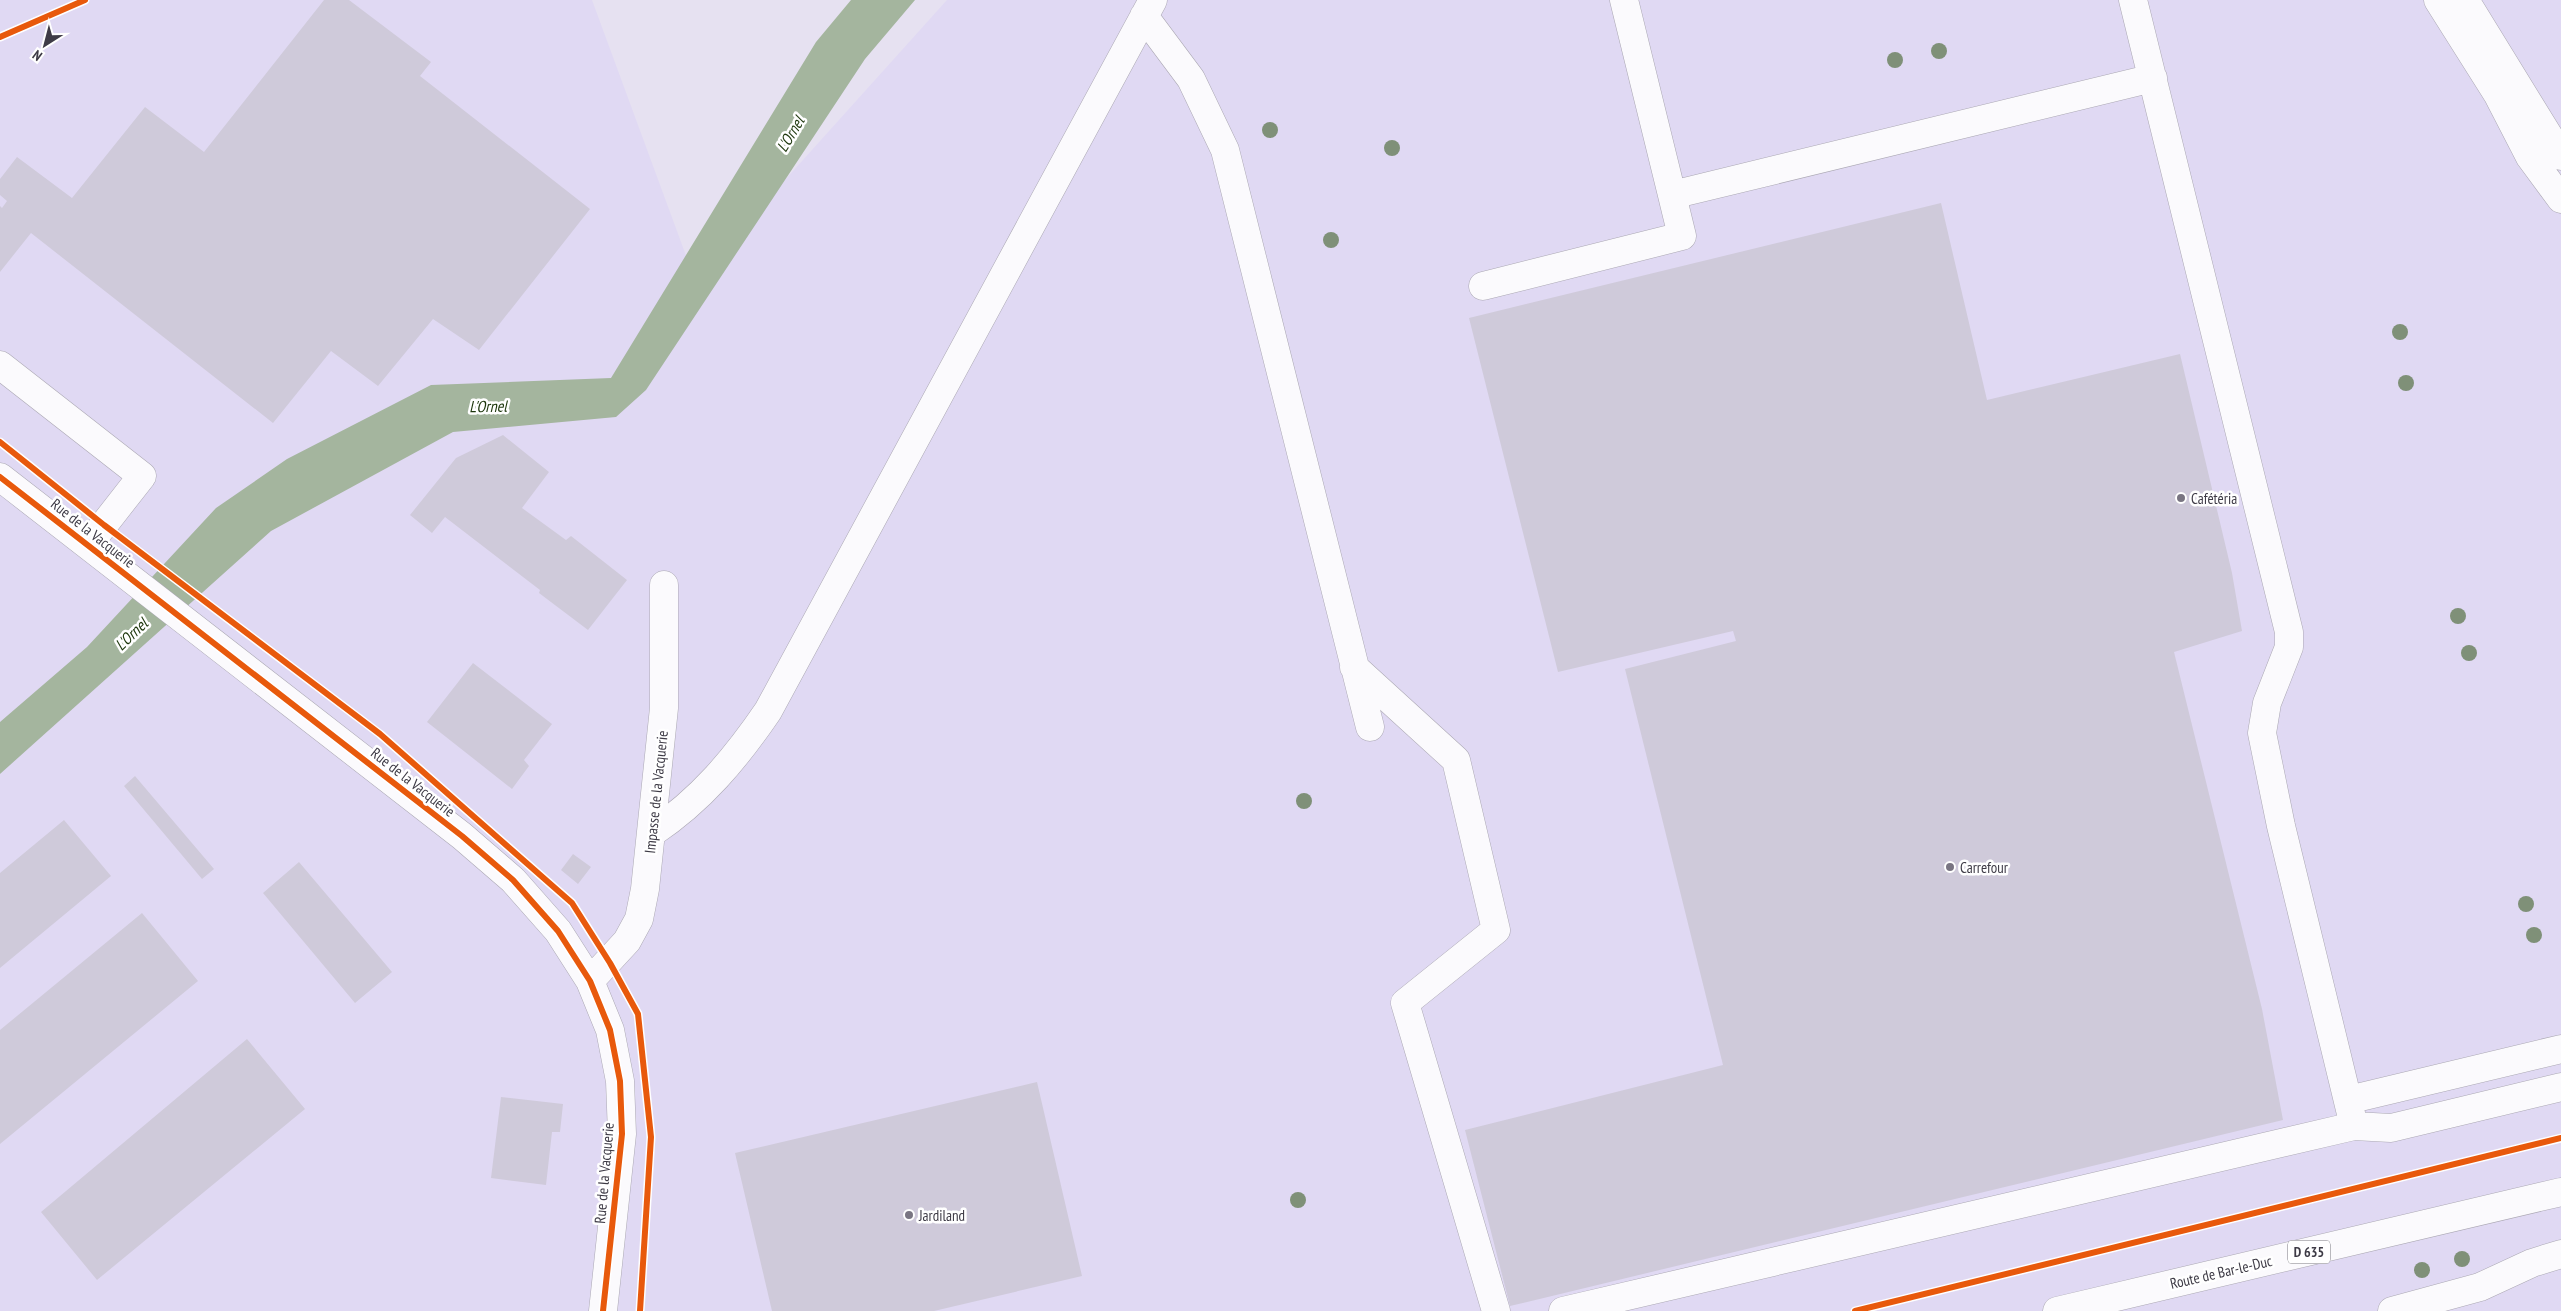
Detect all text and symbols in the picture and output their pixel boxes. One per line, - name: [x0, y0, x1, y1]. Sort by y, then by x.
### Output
- north arrow: [20, 20, 70, 70]
- text: N: [29, 46, 46, 65]
- water label: L'Ornel: [772, 112, 809, 155]
- water label: L'Ornel: [469, 396, 508, 416]
- place label: Cafétéria: [2191, 489, 2237, 508]
- marker: Cafétéria: [2175, 492, 2187, 504]
- street label: Rue de la Vacquerie: [47, 494, 139, 572]
- water label: L'Ornel: [110, 613, 152, 654]
- street label: Impasse de la Vacquerie: [640, 730, 672, 854]
- street label: Rue de la Vacquerie: [367, 743, 459, 821]
- place label: Carrefour: [1960, 858, 2009, 877]
- marker: Carrefour: [1944, 861, 1956, 873]
- street label: Rue de la Vacquerie: [590, 1122, 618, 1224]
- place label: Jardiland: [918, 1206, 965, 1225]
- marker: Jardiland: [903, 1209, 915, 1221]
- road number: D 635: [2288, 1240, 2330, 1264]
- street label: Route de Bar-le-Duc: [2168, 1251, 2275, 1293]

